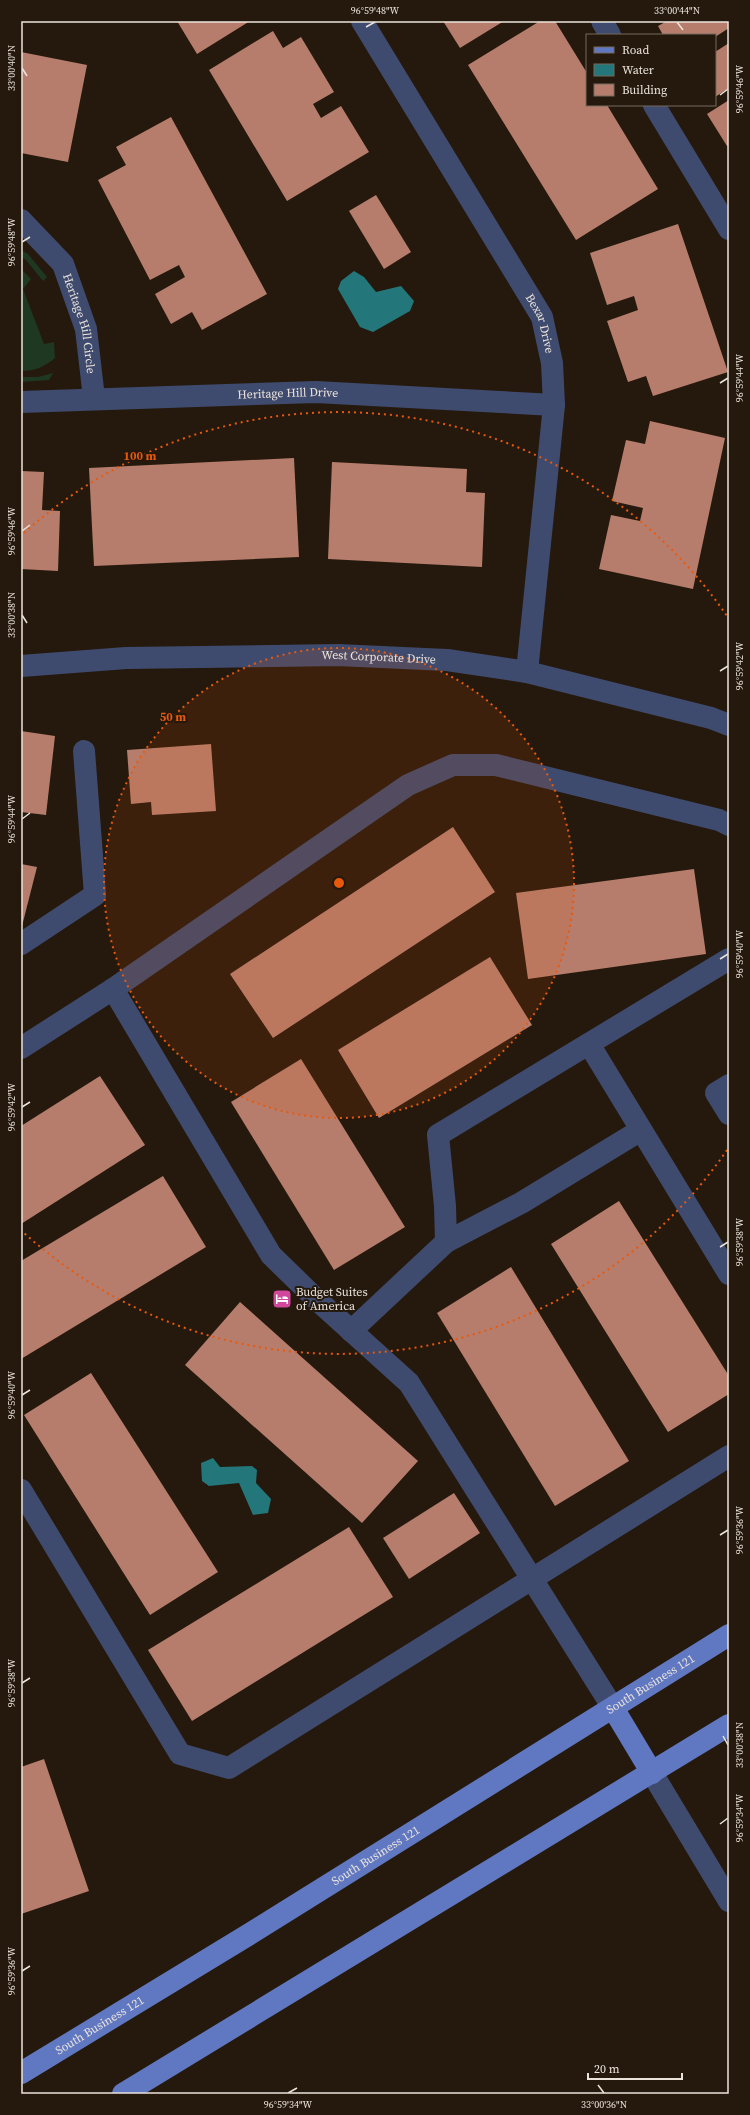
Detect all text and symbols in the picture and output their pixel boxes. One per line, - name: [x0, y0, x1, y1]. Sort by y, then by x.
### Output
- text: 96°59'48"W: [351, 4, 400, 17]
- text: 33°00'44"N: [654, 4, 700, 17]
- legend: [586, 34, 716, 106]
- text: Road: [622, 42, 649, 58]
- text: 33°00'40"N: [5, 45, 18, 91]
- text: Water: [622, 62, 654, 78]
- text: 96°59'46"W: [733, 64, 746, 113]
- text: Building: [622, 82, 667, 98]
- text: 96°59'48"W: [5, 217, 18, 266]
- street label: Heritage Hill Circle: [59, 271, 99, 375]
- street label: Bexar Drive: [522, 291, 558, 355]
- text: 96°59'44"W: [733, 353, 746, 402]
- street label: Heritage Hill Drive: [237, 384, 339, 403]
- text: 100 m: [124, 448, 157, 464]
- text: 96°59'46"W: [5, 506, 18, 555]
- text: 33°00'38"N: [5, 592, 18, 638]
- text: 96°59'42"W: [733, 641, 746, 690]
- street label: West Corporate Drive: [321, 647, 436, 667]
- text: 50 m: [160, 709, 186, 725]
- text: 96°59'44"W: [5, 794, 18, 843]
- centre of rings: [332, 876, 346, 890]
- text: 96°59'40"W: [733, 929, 746, 978]
- text: 96°59'42"W: [5, 1082, 18, 1131]
- text: 96°59'38"W: [733, 1217, 746, 1266]
- place label: Budget Suites of America: [296, 1284, 368, 1314]
- hotel icon: Budget Suites of America: [271, 1288, 293, 1310]
- text: 96°59'40"W: [5, 1370, 18, 1419]
- text: 96°59'36"W: [733, 1505, 746, 1554]
- street label: South Business 121: [603, 1650, 698, 1718]
- text: 96°59'38"W: [5, 1658, 18, 1707]
- text: 33°00'38"N: [733, 1722, 746, 1768]
- text: 96°59'34"W: [733, 1793, 746, 1842]
- street label: South Business 121: [328, 1822, 423, 1889]
- text: 96°59'36"W: [5, 1946, 18, 1995]
- street label: South Business 121: [52, 1992, 147, 2058]
- scale bar: [588, 2055, 682, 2081]
- text: 20 m: [594, 2061, 620, 2077]
- text: 96°59'34"W: [264, 2098, 313, 2111]
- text: 33°00'36"N: [581, 2098, 627, 2111]

